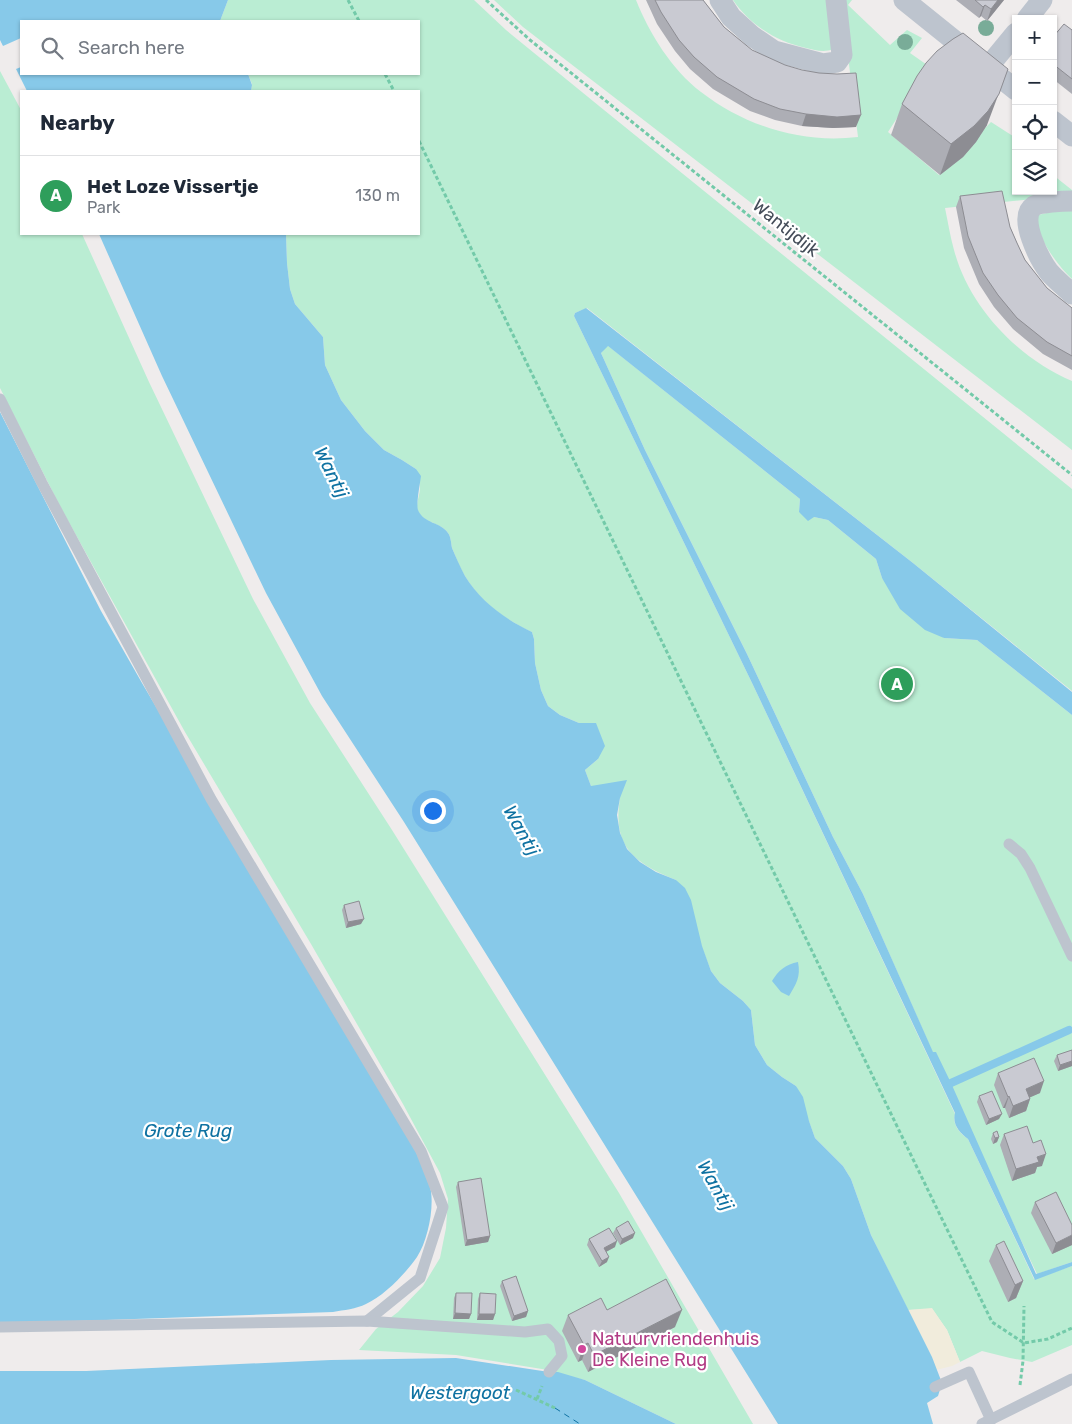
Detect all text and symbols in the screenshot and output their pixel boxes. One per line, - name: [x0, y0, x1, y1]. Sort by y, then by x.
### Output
- map controls: [1012, 15, 1057, 195]
- button: +: [1012, 15, 1057, 60]
- search box: [20, 20, 420, 75]
- icon: search: [38, 34, 66, 62]
- text: Search here: [78, 36, 185, 59]
- button: −: [1012, 60, 1057, 105]
- button: locate: [1012, 105, 1057, 150]
- text: Nearby: [40, 110, 115, 135]
- button: layers: [1012, 150, 1057, 195]
- text: Het Loze Vissertje: [87, 175, 259, 198]
- text: A: [50, 186, 62, 205]
- text: 130 m: [355, 186, 400, 205]
- street label: Wantijdijk: [748, 194, 824, 262]
- text: Park: [87, 198, 120, 217]
- water label: Wantij: [309, 443, 354, 503]
- pin: A: [881, 665, 913, 703]
- your location: [420, 798, 446, 824]
- water label: Wantij: [498, 801, 545, 861]
- water label: Grote Rug: [144, 1119, 232, 1142]
- water label: Wantij: [692, 1156, 739, 1216]
- place label: Natuurvriendenhuis De Kleine Rug: [592, 1328, 759, 1371]
- marker: Natuurvriendenhuis De Kleine Rug: [576, 1343, 588, 1355]
- water label: Westergoot: [410, 1381, 511, 1404]

